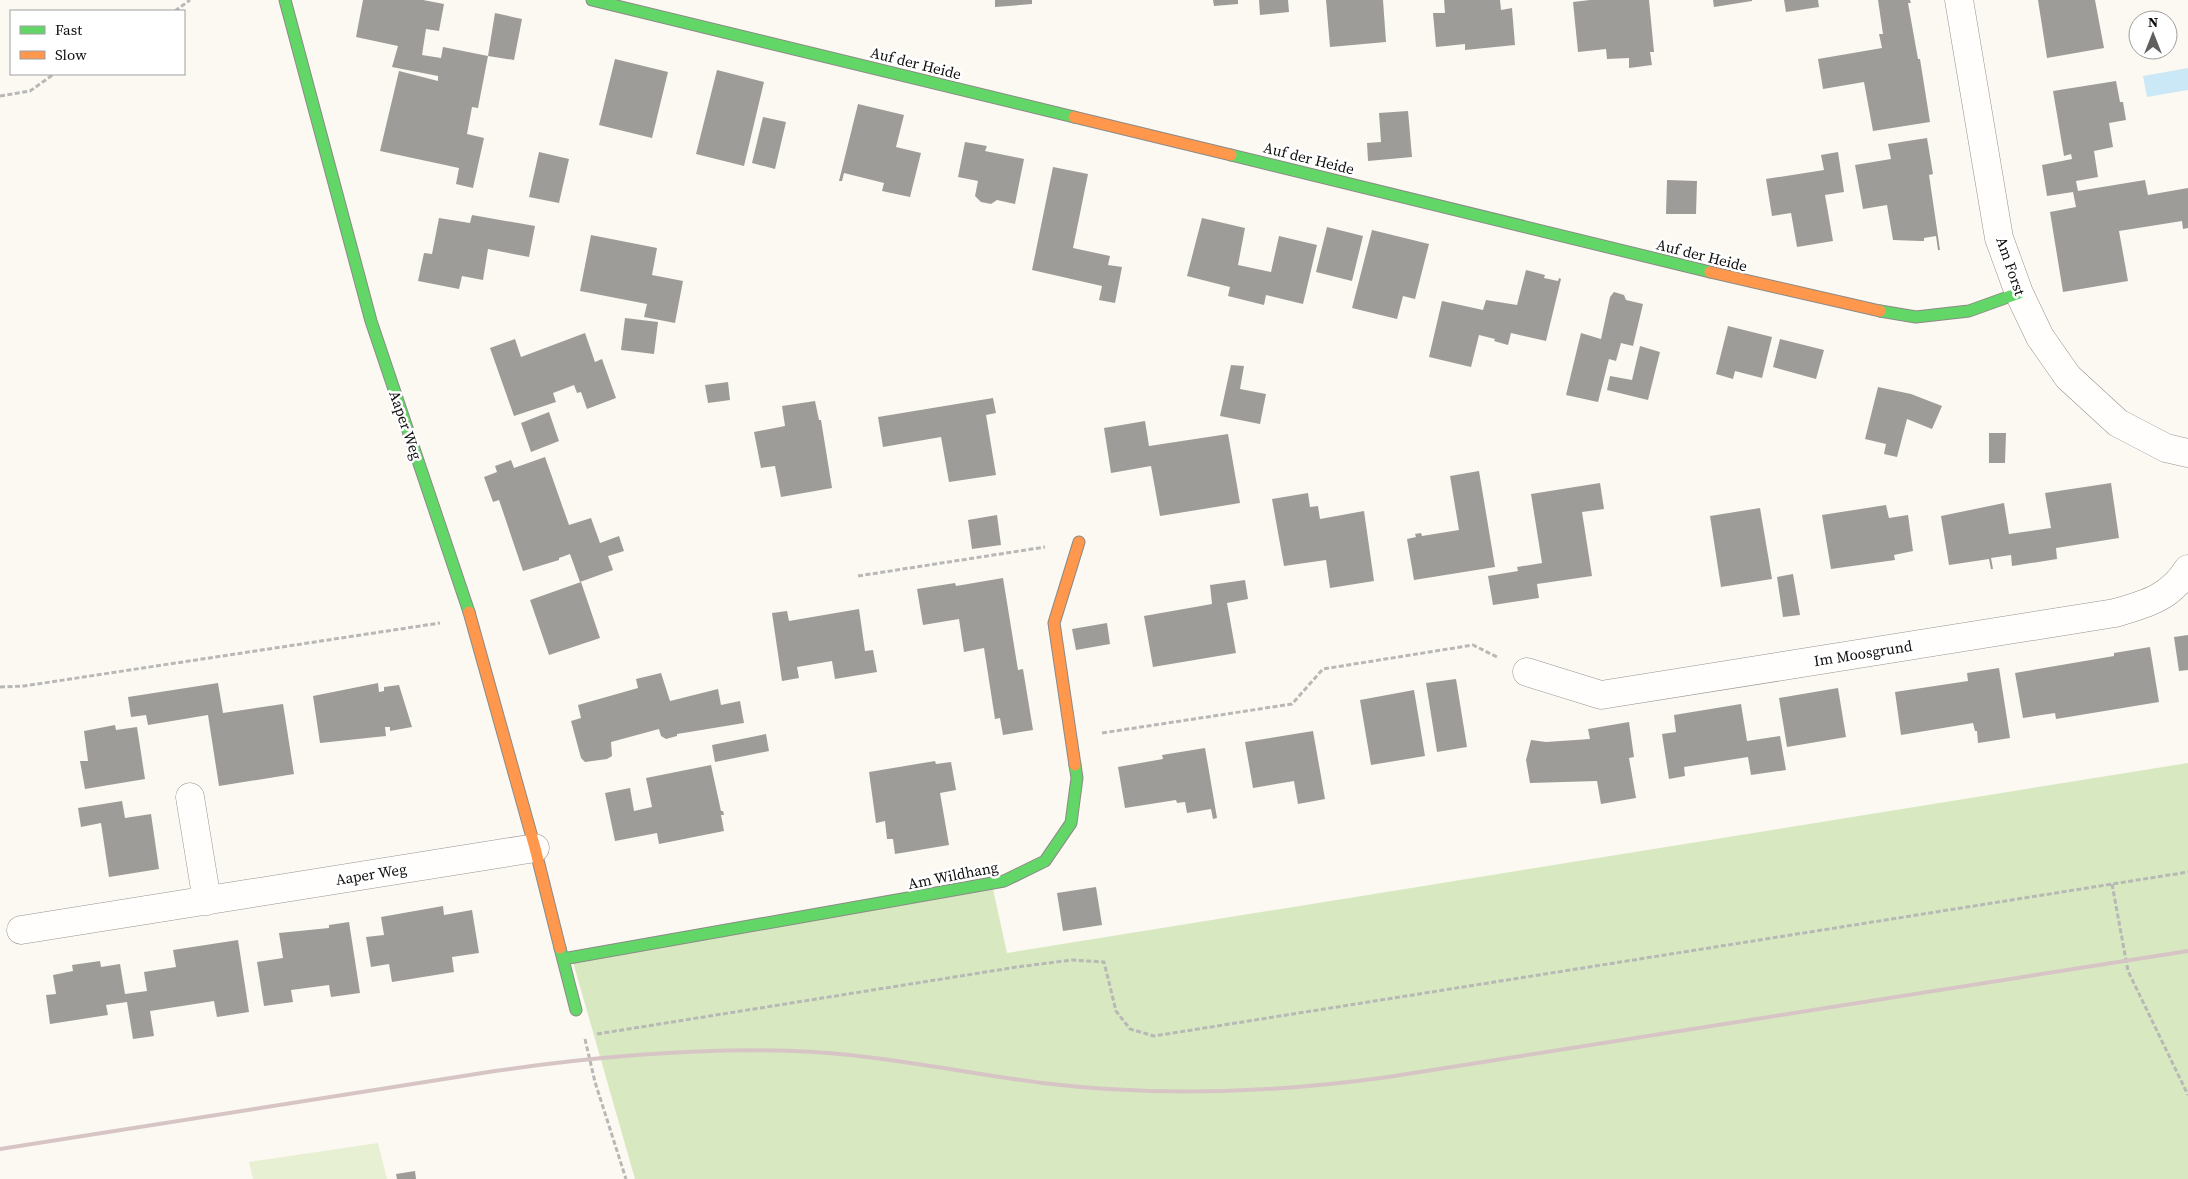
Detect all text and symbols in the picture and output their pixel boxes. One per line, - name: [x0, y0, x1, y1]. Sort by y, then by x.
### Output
- legend: [10, 10, 185, 75]
- north arrow: [2128, 10, 2178, 60]
- text: N: [2148, 12, 2158, 32]
- text: Fast: [55, 19, 82, 40]
- street label: Auf der Heide: [868, 42, 964, 85]
- text: Slow: [55, 44, 87, 65]
- street label: Auf der Heide: [1261, 137, 1357, 180]
- street label: Auf der Heide: [1654, 234, 1750, 277]
- street label: Am Forst: [1991, 234, 2031, 298]
- street label: Aaper Weg: [384, 388, 428, 463]
- street label: Im Moosgrund: [1812, 635, 1914, 671]
- street label: Am Wildhang: [906, 856, 1000, 894]
- street label: Aaper Weg: [334, 858, 408, 890]

